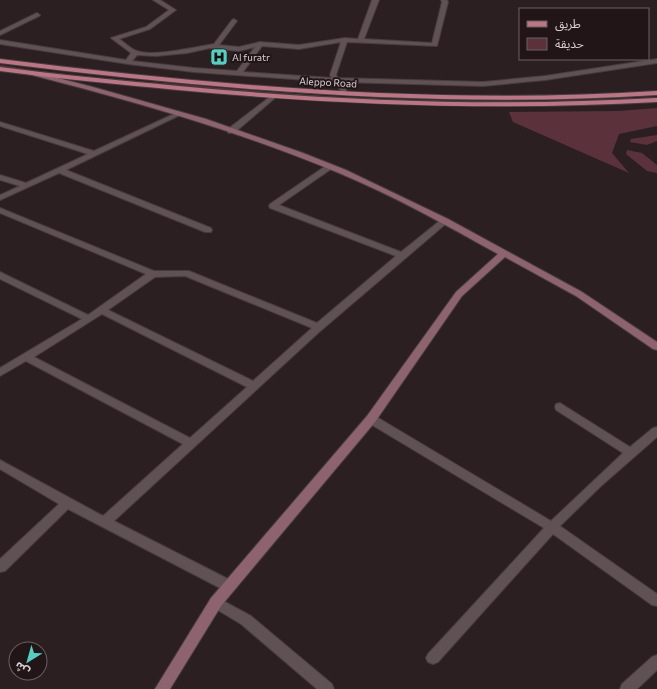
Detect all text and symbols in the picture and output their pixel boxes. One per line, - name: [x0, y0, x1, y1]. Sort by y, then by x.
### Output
- legend: [519, 8, 649, 60]
- text: طريق: [555, 16, 581, 32]
- text: حديقة: [555, 36, 584, 51]
- hospital icon: Al furatr: [209, 47, 229, 67]
- place label: Al furatr: [232, 51, 270, 63]
- street label: Aleppo Road: [299, 74, 357, 90]
- north arrow: [8, 641, 48, 681]
- text: ش: [12, 659, 32, 679]

